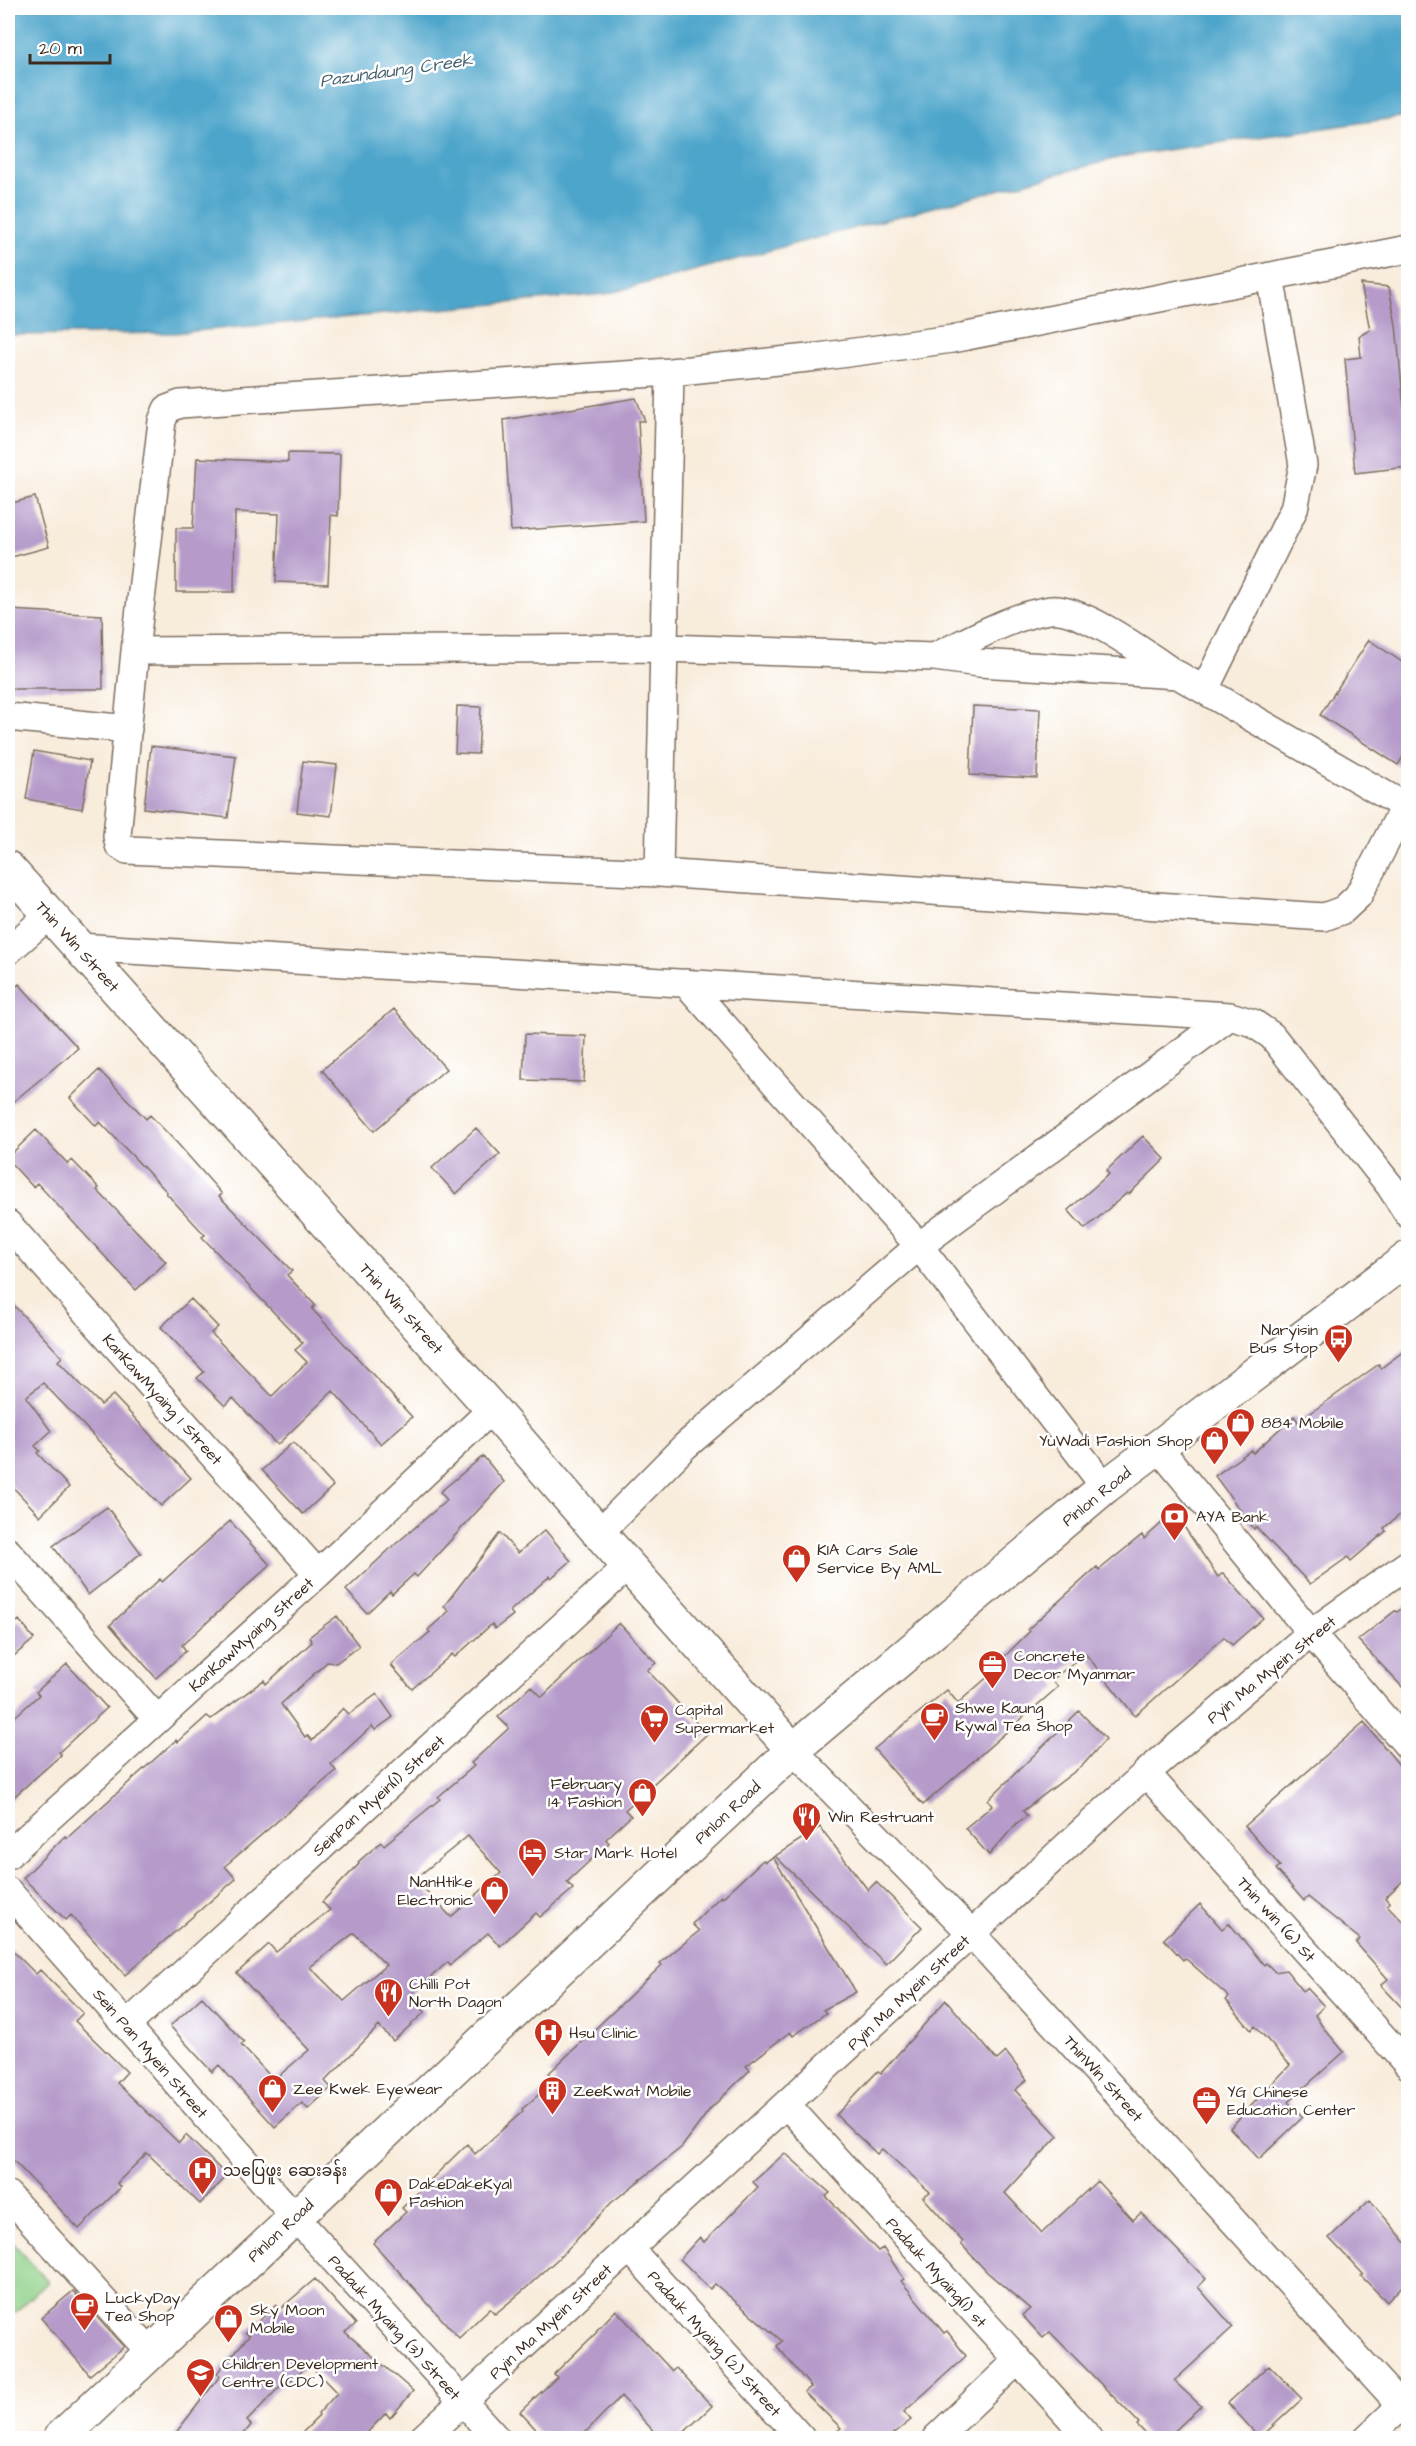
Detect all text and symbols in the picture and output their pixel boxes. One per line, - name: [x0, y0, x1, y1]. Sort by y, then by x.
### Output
- scale bar: [30, 27, 110, 65]
- text: 20 m: [39, 36, 82, 61]
- water label: Pazundaung Creek: [318, 47, 475, 95]
- street label: Thin Win Street: [30, 896, 125, 998]
- street label: Thin Win Street: [354, 1258, 449, 1360]
- place label: Naryisin Bus Stop: [1249, 1319, 1318, 1359]
- bus stop icon: Naryisin Bus Stop: [1323, 1322, 1355, 1364]
- street label: KanKawMyaing 1 Street: [97, 1329, 228, 1471]
- shop icon: 884 Mobile: [1224, 1406, 1256, 1448]
- place label: 884 Mobile: [1261, 1412, 1344, 1434]
- shop icon: YuWadi Fashion Shop: [1198, 1424, 1230, 1466]
- place label: YuWadi Fashion Shop: [1039, 1430, 1193, 1452]
- street label: Pinlon Road: [1057, 1462, 1136, 1532]
- bank icon: AYA Bank: [1159, 1500, 1191, 1542]
- place label: AYA Bank: [1196, 1506, 1269, 1528]
- place label: KIA Cars Sale Service By AML: [817, 1539, 942, 1580]
- shop icon: KIA Cars Sale Service By AML: [780, 1542, 812, 1584]
- street label: KanKawMyaing Street: [184, 1572, 320, 1698]
- street label: Pyin Ma Myein Street: [1202, 1610, 1342, 1730]
- place label: Concrete Decor Myanmar: [1014, 1645, 1135, 1686]
- office icon: Concrete Decor Myanmar: [977, 1648, 1009, 1690]
- place label: Shwe Kaung Kywal Tea Shop: [955, 1697, 1073, 1738]
- place label: Capital Supermarket: [675, 1699, 775, 1739]
- cafe icon: Shwe Kaung Kywal Tea Shop: [918, 1700, 950, 1742]
- supermarket icon: Capital Supermarket: [638, 1702, 670, 1744]
- street label: SeinPan Myein(1) Street: [308, 1730, 451, 1862]
- place label: February 14 Fashion: [548, 1773, 622, 1813]
- shop icon: February 14 Fashion: [627, 1776, 659, 1818]
- street label: Pinlon Road: [690, 1776, 766, 1849]
- restaurant icon: Win Restruant: [791, 1800, 823, 1842]
- place label: Win Restruant: [828, 1806, 935, 1828]
- hotel icon: Star Mark Hotel: [517, 1836, 549, 1878]
- place label: Star Mark Hotel: [554, 1842, 677, 1864]
- place label: NanHtike Electronic: [397, 1871, 473, 1911]
- street label: Thin win (6) St: [1232, 1872, 1321, 1968]
- shop icon: NanHtike Electronic: [478, 1874, 510, 1916]
- street label: Pyin Ma Myein Street: [843, 1930, 976, 2056]
- place label: Chilli Pot North Dagon: [409, 1973, 501, 2014]
- restaurant icon: Chilli Pot North Dagon: [372, 1976, 404, 2018]
- street label: Sein Pan Myein Street: [87, 1984, 213, 2124]
- hospital icon: Hsu Clinic: [532, 2016, 564, 2058]
- place label: Hsu Clinic: [569, 2022, 638, 2044]
- street label: ThinWin Street: [1058, 2031, 1148, 2127]
- shop icon: Zee Kwek Eyewear: [256, 2072, 288, 2114]
- building icon: ZeeKwat Mobile: [536, 2074, 568, 2116]
- place label: Zee Kwek Eyewear: [293, 2078, 442, 2101]
- place label: ZeeKwat Mobile: [573, 2080, 692, 2102]
- place label: YG Chinese Education Center: [1227, 2081, 1355, 2121]
- office icon: YG Chinese Education Center: [1190, 2084, 1222, 2126]
- hospital icon: သပြေဖူး ဆေးခန်း: [186, 2154, 218, 2196]
- place label: သပြေဖူး ဆေးခန်း: [223, 2159, 347, 2185]
- place label: DakeDakeKyal Fashion: [409, 2173, 512, 2213]
- shop icon: DakeDakeKyal Fashion: [372, 2176, 404, 2218]
- street label: Pinlon Road: [243, 2194, 319, 2267]
- street label: Padauk Myaing(1) st: [880, 2213, 992, 2334]
- street label: Padauk Myaing (3) Street: [322, 2250, 466, 2406]
- street label: Pyin Ma Myein Street: [485, 2259, 618, 2385]
- street label: Padauk Myaing (2) Street: [642, 2266, 786, 2423]
- place label: LuckyDay Tea Shop: [105, 2287, 180, 2327]
- cafe icon: LuckyDay Tea Shop: [68, 2290, 100, 2332]
- place label: Sky Moon Mobile: [250, 2299, 325, 2339]
- shop icon: Sky Moon Mobile: [213, 2302, 245, 2344]
- place label: Children Development Centre (CDC): [222, 2353, 379, 2393]
- school or university icon: Children Development Centre (CDC): [185, 2356, 217, 2398]

